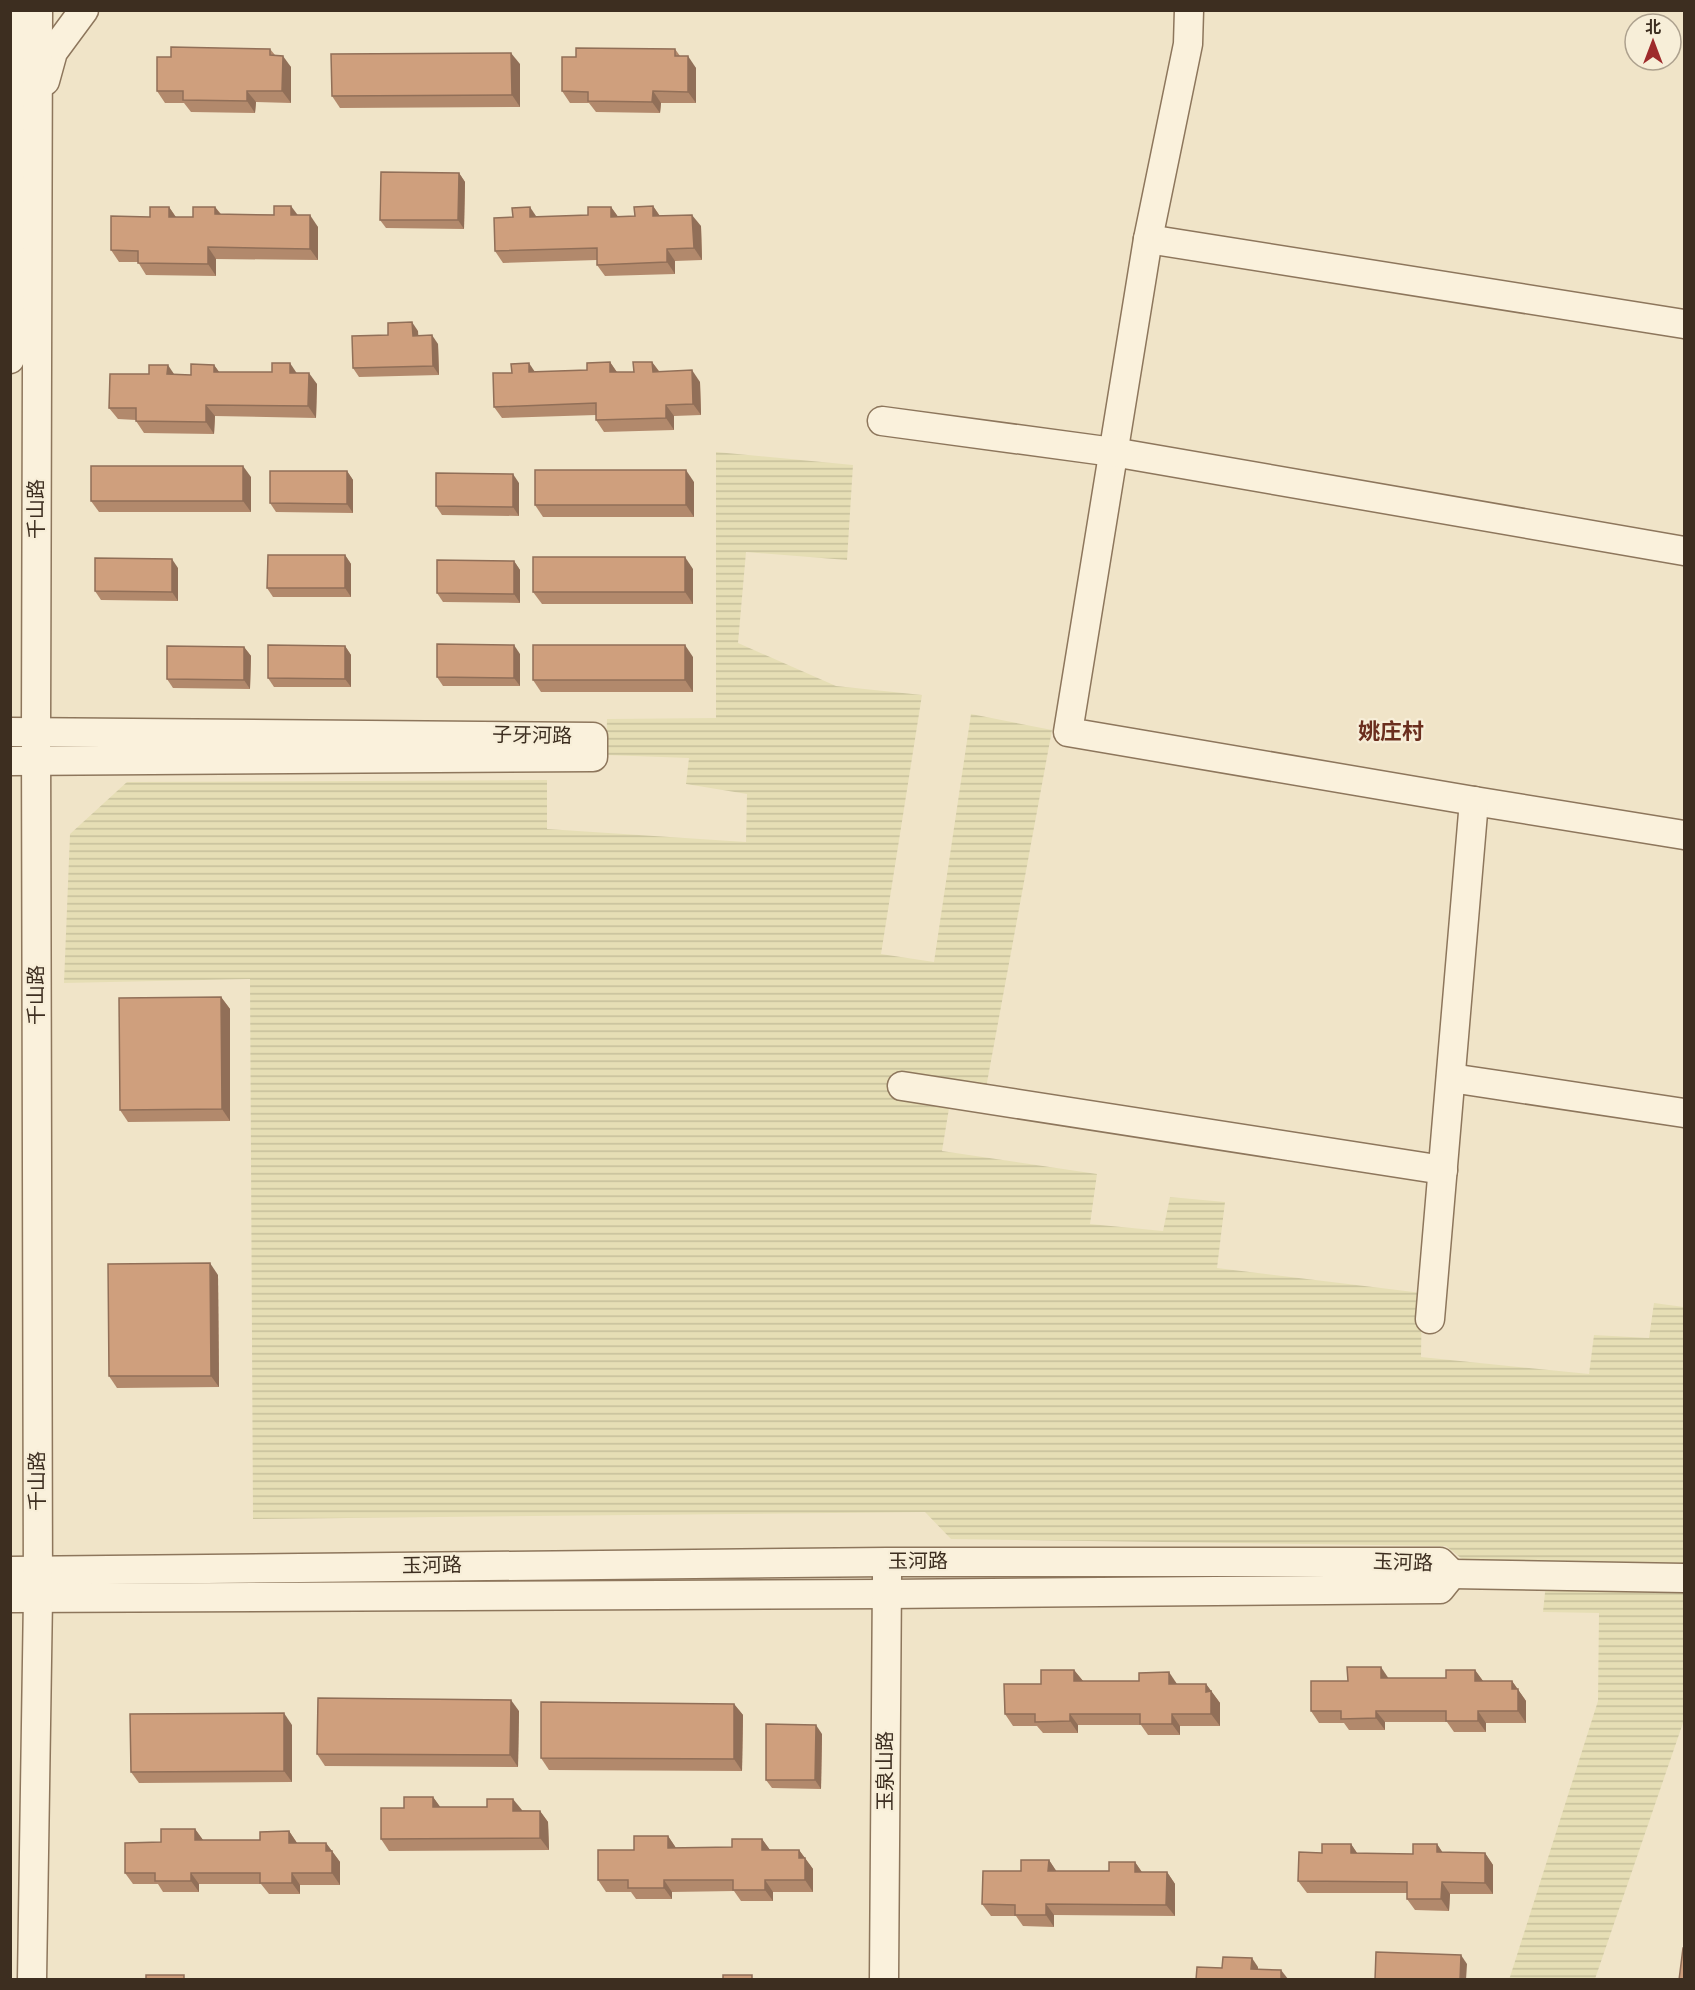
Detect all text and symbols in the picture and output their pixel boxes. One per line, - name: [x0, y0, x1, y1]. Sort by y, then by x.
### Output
- north arrow: [1623, 12, 1683, 72]
- text: 北: [1645, 16, 1661, 40]
- street label: 千山路: [22, 479, 52, 539]
- district label: 姚庄村: [1358, 716, 1424, 749]
- street label: 子牙河路: [492, 720, 572, 752]
- street label: 千山路: [22, 965, 52, 1025]
- street label: 千山路: [23, 1451, 53, 1511]
- street label: 玉河路: [888, 1547, 948, 1577]
- street label: 玉河路: [1372, 1547, 1434, 1579]
- street label: 玉河路: [402, 1550, 462, 1582]
- street label: 玉泉山路: [871, 1731, 901, 1811]

